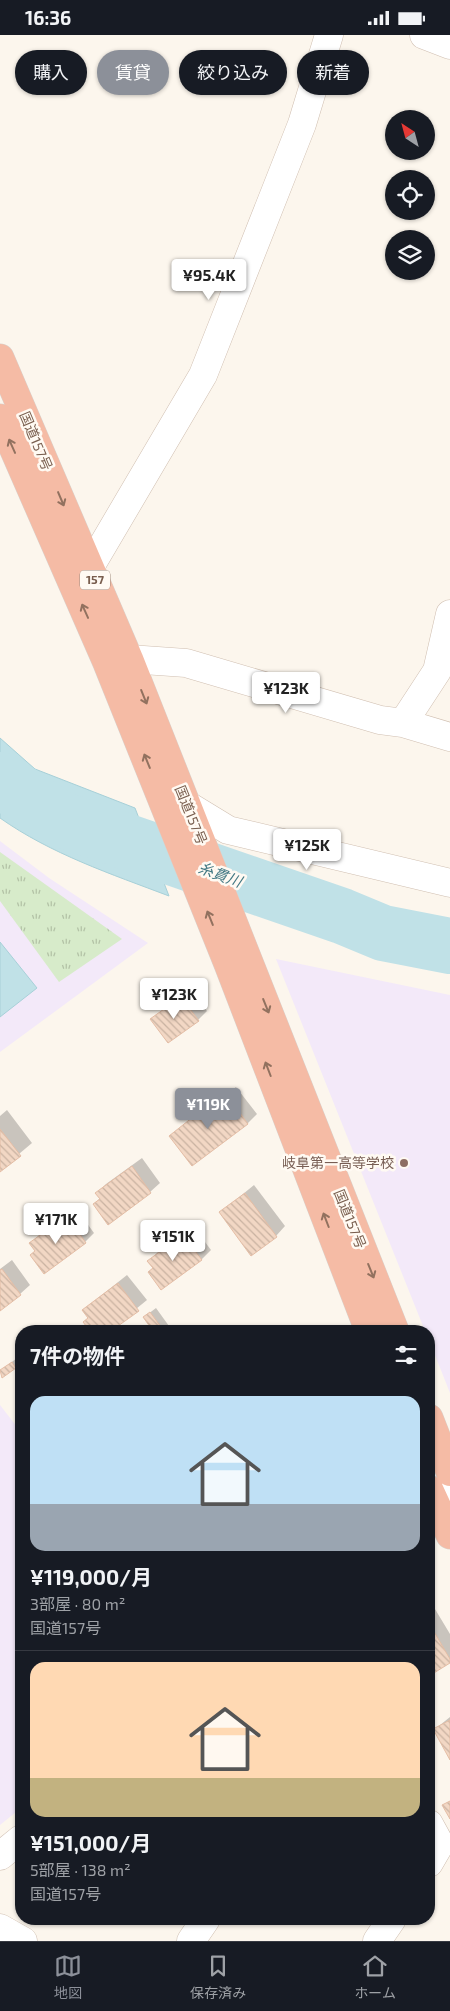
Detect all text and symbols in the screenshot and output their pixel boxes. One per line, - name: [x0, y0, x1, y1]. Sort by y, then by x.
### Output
- text: 16:36: [25, 6, 71, 29]
- chip: 購入: [15, 50, 87, 95]
- chip: 賃貸: [97, 50, 169, 95]
- chip: 絞り込み: [179, 50, 287, 95]
- chip: 新着: [297, 50, 369, 95]
- north arrow: [385, 110, 435, 160]
- map controls: [385, 110, 435, 280]
- button: locate: [385, 170, 435, 220]
- button: layers: [385, 230, 435, 280]
- pin: ¥95.4K: [168, 259, 250, 301]
- text: ¥95.4K: [182, 265, 236, 284]
- street label: 国道157号: [16, 409, 56, 473]
- one-way arrow: [7, 439, 17, 454]
- one-way arrow: [56, 491, 66, 506]
- road number: 157: [80, 571, 110, 589]
- one-way arrow: [79, 604, 89, 619]
- pin: ¥123K: [251, 671, 321, 714]
- text: ¥123K: [263, 678, 309, 697]
- one-way arrow: [140, 689, 149, 704]
- one-way arrow: [142, 754, 151, 769]
- street label: 国道157号: [172, 783, 211, 847]
- pin: ¥125K: [272, 829, 342, 871]
- text: ¥125K: [284, 835, 330, 854]
- water label: 糸貫川: [196, 858, 246, 891]
- one-way arrow: [205, 911, 214, 926]
- pin: ¥123K: [139, 977, 209, 1020]
- text: ¥123K: [151, 984, 197, 1003]
- one-way arrow: [262, 998, 271, 1013]
- one-way arrow: [263, 1061, 272, 1077]
- pin: ¥119K: [173, 1087, 243, 1130]
- text: ¥119K: [186, 1094, 230, 1113]
- place label: 岐阜第一高等学校: [282, 1154, 394, 1171]
- marker: 岐阜第一高等学校: [398, 1157, 410, 1169]
- street label: 国道157号: [331, 1187, 370, 1251]
- pin: ¥171K: [21, 1203, 91, 1245]
- text: ¥171K: [34, 1209, 78, 1228]
- one-way arrow: [321, 1213, 330, 1229]
- pin: ¥151K: [138, 1219, 208, 1262]
- text: ¥151K: [151, 1226, 195, 1245]
- one-way arrow: [367, 1263, 376, 1278]
- icon: filters: [392, 1341, 420, 1369]
- text: 7件の物件: [30, 1343, 125, 1368]
- icon: home: [180, 1429, 270, 1519]
- text: ¥119,000/月: [30, 1564, 152, 1589]
- text: 3部屋 · 80 m²: [30, 1594, 125, 1613]
- text: 国道157号: [30, 1618, 101, 1637]
- icon: home: [180, 1694, 270, 1784]
- text: ¥151,000/月: [30, 1830, 151, 1855]
- text: 5部屋 · 138 m²: [30, 1860, 131, 1879]
- text: 国道157号: [30, 1884, 101, 1903]
- tab: 地図: [54, 1952, 82, 2002]
- tab: 保存済み: [190, 1952, 246, 2002]
- tab: ホーム: [354, 1952, 396, 2002]

